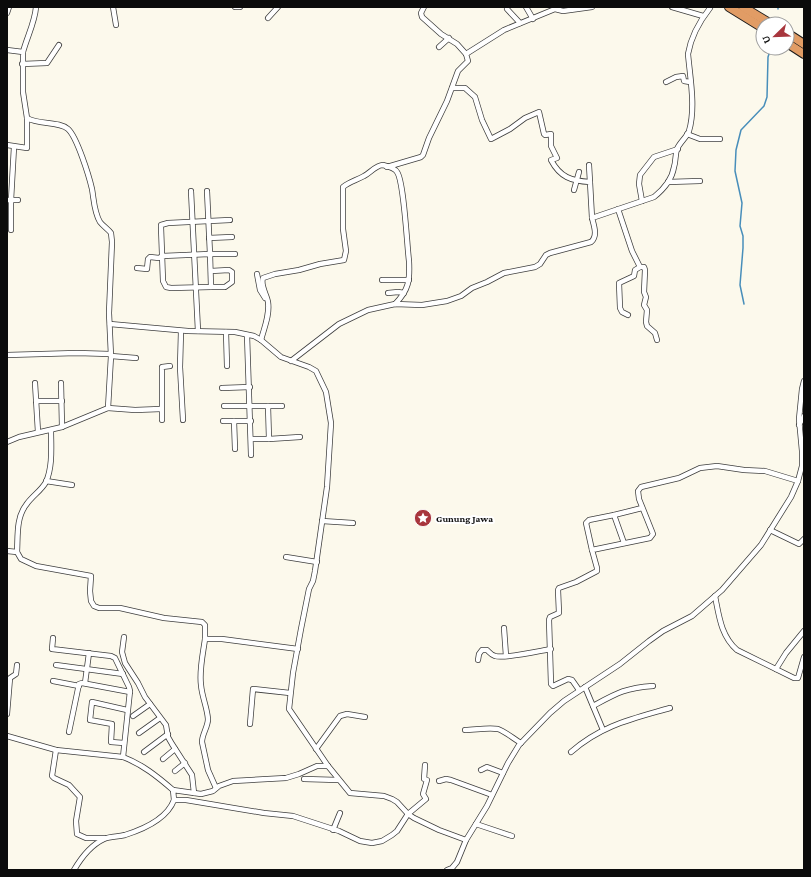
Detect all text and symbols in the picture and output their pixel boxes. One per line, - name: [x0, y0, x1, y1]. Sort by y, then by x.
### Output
- north arrow: [755, 16, 795, 56]
- text: U: [759, 34, 773, 46]
- place icon: Gunung Jawa: [413, 508, 433, 528]
- place label: Gunung Jawa: [436, 513, 493, 524]

